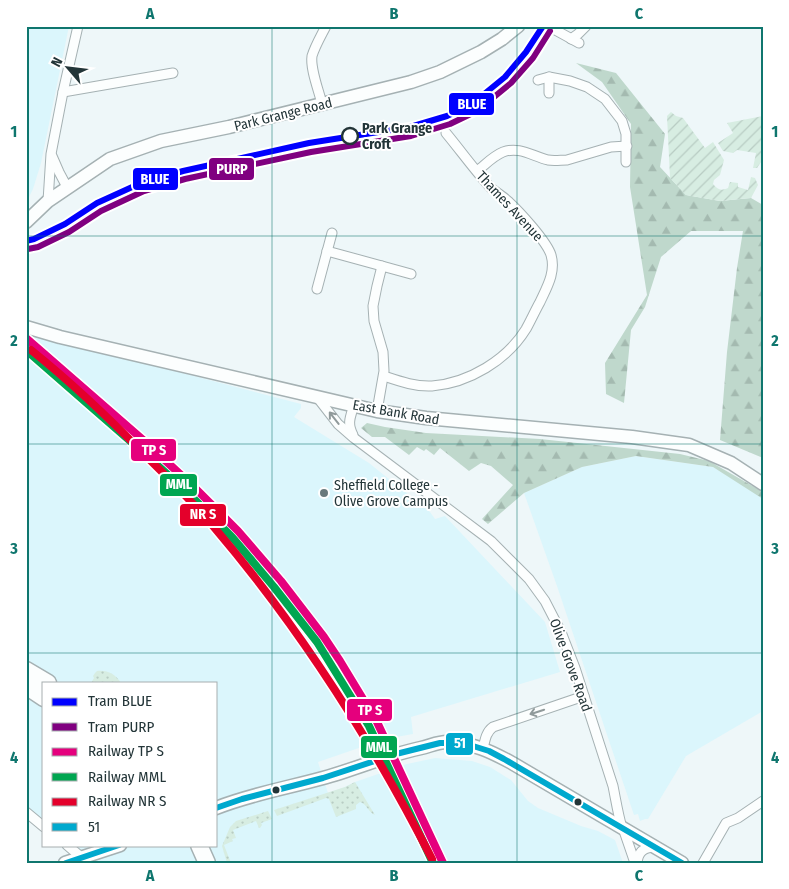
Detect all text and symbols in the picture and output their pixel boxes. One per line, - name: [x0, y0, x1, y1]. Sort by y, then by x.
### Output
- text: A: [145, 4, 155, 23]
- text: B: [390, 4, 399, 23]
- text: C: [635, 4, 644, 23]
- north arrow: [42, 42, 92, 92]
- text: N: [47, 54, 66, 70]
- line badge: BLUE: [448, 92, 495, 116]
- street label: Park Grange Road: [232, 94, 334, 135]
- text: BLUE: [458, 96, 487, 113]
- place label: Park Grange Croft: [362, 120, 432, 153]
- text: 1: [11, 122, 17, 141]
- text: 1: [772, 122, 778, 141]
- marker: Park Grange Croft: [341, 127, 359, 145]
- line badge: PURP: [208, 157, 255, 181]
- text: PURP: [216, 161, 248, 178]
- line badge: BLUE: [132, 167, 179, 191]
- street label: Thames Avenue: [473, 168, 547, 245]
- text: BLUE: [141, 171, 170, 188]
- text: 2: [9, 331, 18, 350]
- text: 2: [770, 331, 779, 350]
- street label: East Bank Road: [351, 397, 441, 428]
- one-way arrow: [329, 412, 340, 425]
- line badge: TP S: [130, 438, 177, 462]
- text: TP S: [142, 442, 166, 459]
- line badge: MML: [159, 473, 198, 497]
- text: MML: [166, 476, 193, 493]
- place label: Sheffield College - Olive Grove Campus: [334, 477, 448, 510]
- marker: Sheffield College - Olive Grove Campus: [318, 487, 330, 499]
- line badge: NR S: [179, 503, 227, 527]
- text: NR S: [190, 506, 216, 523]
- text: 3: [9, 539, 18, 558]
- text: 3: [770, 539, 779, 558]
- street label: Olive Grove Road: [546, 616, 595, 714]
- legend: [42, 682, 218, 846]
- text: Tram BLUE: [88, 692, 152, 710]
- line badge: TP S: [346, 698, 393, 722]
- text: TP S: [358, 702, 382, 719]
- one-way arrow: [530, 707, 546, 717]
- text: Tram PURP: [88, 718, 155, 736]
- line badge: 51: [445, 732, 474, 756]
- line badge: MML: [360, 735, 398, 759]
- text: 51: [454, 735, 466, 752]
- text: MML: [366, 739, 393, 756]
- text: Railway TP S: [88, 742, 164, 760]
- text: 4: [10, 748, 18, 767]
- text: 4: [771, 748, 779, 767]
- text: Railway MML: [88, 768, 166, 786]
- unlabelled marker: [271, 785, 281, 795]
- text: Railway NR S: [88, 792, 166, 810]
- unlabelled marker: [573, 797, 583, 807]
- text: 51: [88, 818, 100, 836]
- text: A: [145, 866, 155, 885]
- text: B: [390, 866, 399, 885]
- text: C: [635, 866, 644, 885]

